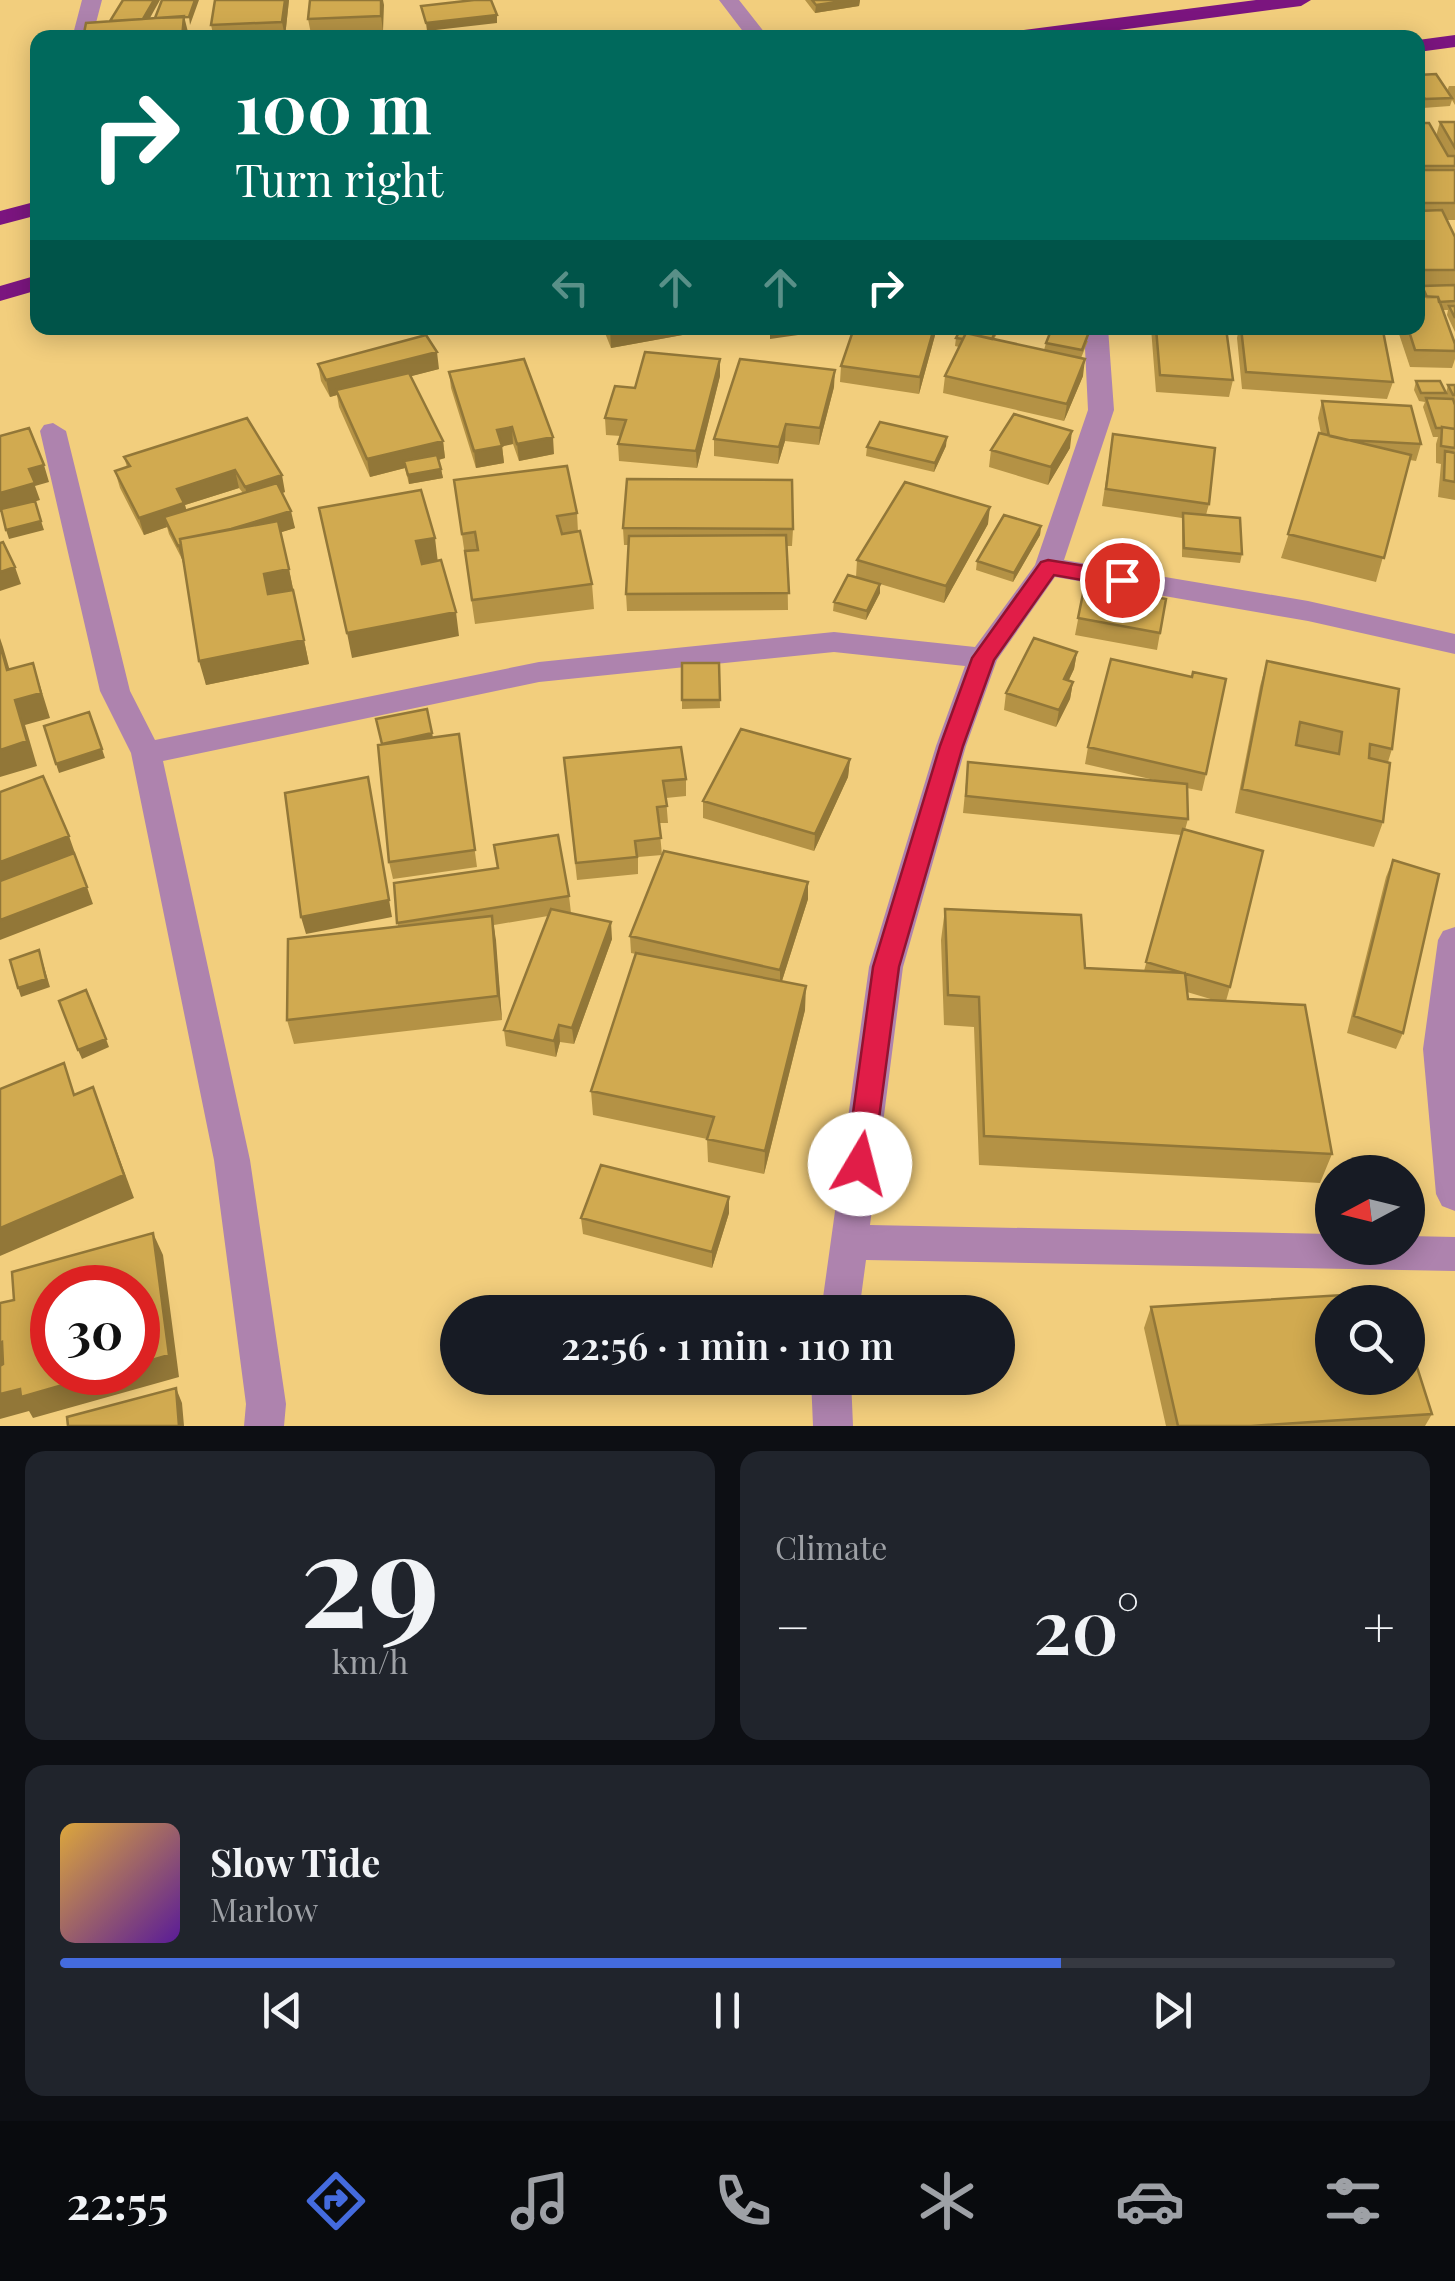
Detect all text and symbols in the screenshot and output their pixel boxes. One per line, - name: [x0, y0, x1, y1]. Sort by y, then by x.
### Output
- text: 100 m: [235, 58, 432, 152]
- icon: right: [70, 70, 200, 200]
- text: Turn right: [235, 148, 443, 208]
- icon: left: [543, 260, 598, 315]
- icon: ahead: [648, 260, 703, 315]
- icon: ahead: [753, 260, 808, 315]
- icon: right: [858, 260, 913, 315]
- pin: [1080, 538, 1165, 623]
- icon: arrive: [1095, 553, 1150, 608]
- position arrow: [808, 1112, 912, 1216]
- north arrow: [1315, 1155, 1425, 1265]
- map controls: [1315, 1155, 1425, 1395]
- speed limit sign: 30: [30, 1265, 160, 1395]
- button: search: [1315, 1285, 1425, 1395]
- text: 22:56 · 1 min · 110 m: [561, 1319, 894, 1370]
- text: 29: [300, 1487, 440, 1661]
- text: Climate: [775, 1525, 887, 1568]
- text: 20°: [1033, 1574, 1140, 1674]
- text: −: [775, 1588, 811, 1662]
- text: +: [1363, 1588, 1395, 1662]
- text: km/h: [332, 1639, 408, 1682]
- text: Slow Tide: [210, 1836, 380, 1887]
- text: Marlow: [210, 1887, 318, 1930]
- icon: previous: [255, 1983, 310, 2038]
- icon: pause: [700, 1983, 755, 2038]
- icon: next: [1145, 1983, 1200, 2038]
- icon: directions: [301, 2166, 371, 2236]
- icon: music: [505, 2166, 575, 2236]
- icon: phone: [708, 2166, 778, 2236]
- icon: climate: [912, 2166, 982, 2236]
- icon: car: [1115, 2166, 1185, 2236]
- icon: filters: [1318, 2166, 1388, 2236]
- text: 22:55: [67, 2171, 168, 2231]

